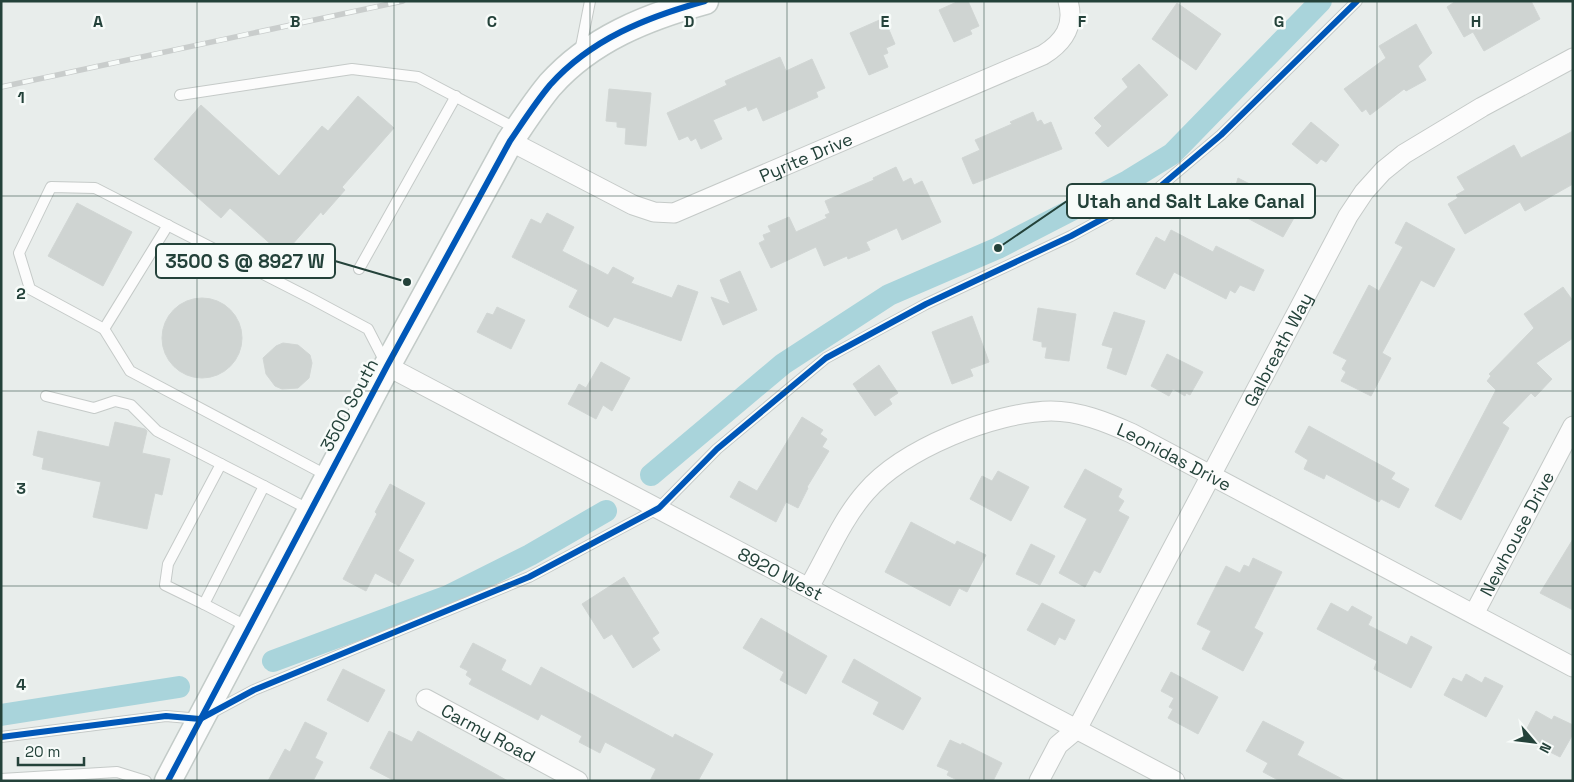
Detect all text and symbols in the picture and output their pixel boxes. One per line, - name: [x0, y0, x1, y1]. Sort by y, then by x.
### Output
- text: A: [93, 11, 103, 32]
- text: B: [290, 11, 300, 32]
- text: C: [487, 11, 497, 32]
- text: D: [684, 11, 694, 32]
- text: E: [881, 11, 890, 32]
- text: F: [1078, 11, 1087, 32]
- text: G: [1274, 11, 1284, 32]
- text: H: [1471, 11, 1481, 32]
- text: 1: [17, 87, 25, 108]
- street label: Pyrite Drive: [755, 126, 856, 187]
- callout: Utah and Salt Lake Canal: [1067, 184, 1315, 218]
- text: Utah and Salt Lake Canal: [1077, 189, 1305, 214]
- callout: 3500 S @ 8927 W: [156, 244, 335, 278]
- text: 3500 S @ 8927 W: [165, 249, 325, 274]
- text: 2: [16, 283, 26, 304]
- street label: Galbreath Way: [1238, 288, 1317, 410]
- street label: 3500 South: [315, 355, 383, 455]
- street label: Leonidas Drive: [1114, 417, 1236, 496]
- street label: Newhouse Drive: [1474, 467, 1559, 600]
- text: 3: [16, 478, 26, 499]
- street label: 8920 West: [734, 542, 827, 605]
- text: 4: [16, 674, 26, 695]
- street label: Carmy Road: [437, 698, 540, 768]
- north arrow: [1509, 717, 1559, 767]
- scale bar: [18, 734, 84, 766]
- text: N: [1535, 740, 1556, 756]
- text: 20 m: [25, 742, 60, 761]

